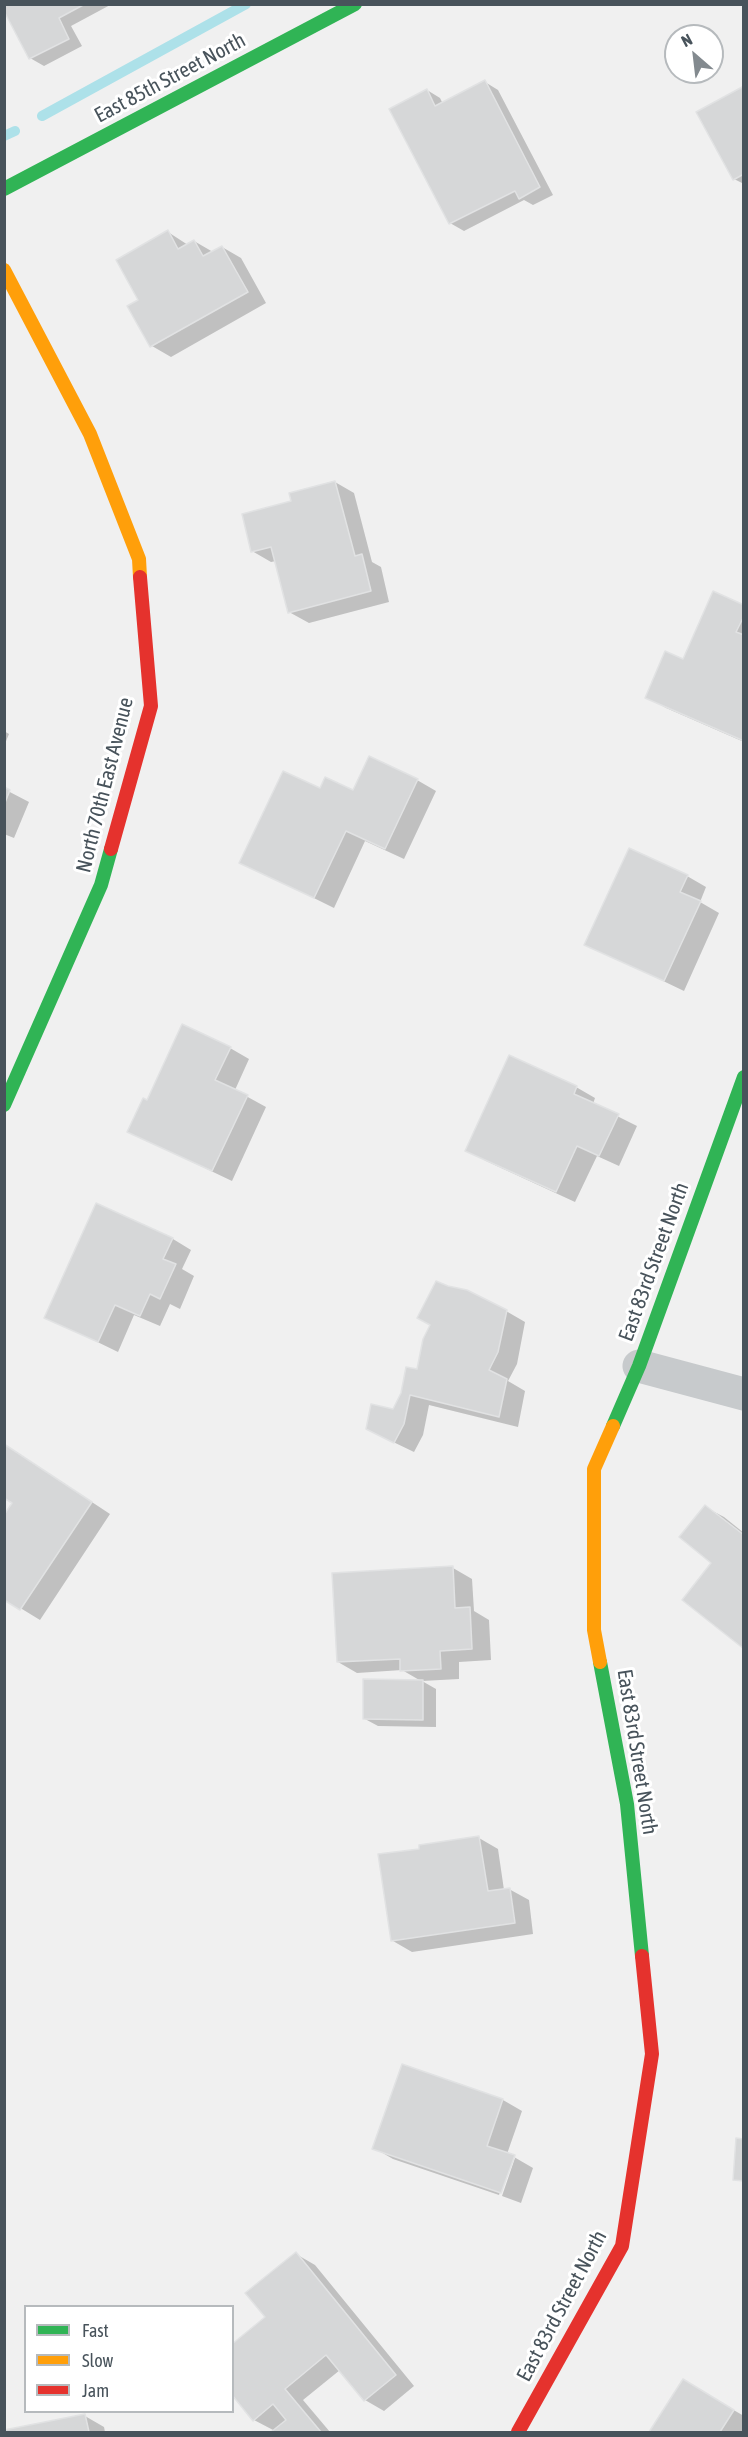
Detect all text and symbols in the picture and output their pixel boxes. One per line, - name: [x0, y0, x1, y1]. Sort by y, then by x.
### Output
- north arrow: [664, 24, 724, 84]
- street label: East 85th Street North: [90, 28, 250, 128]
- text: N: [678, 30, 695, 50]
- street label: North 70th East Avenue: [71, 695, 139, 875]
- street label: East 83rd Street North: [614, 1179, 694, 1345]
- street label: East 83rd Street North: [611, 1667, 663, 1837]
- street label: East 83rd Street North: [512, 2226, 612, 2386]
- legend: [24, 2305, 234, 2413]
- text: Fast: [82, 2320, 109, 2341]
- text: Slow: [82, 2350, 113, 2371]
- text: Jam: [82, 2380, 109, 2401]

